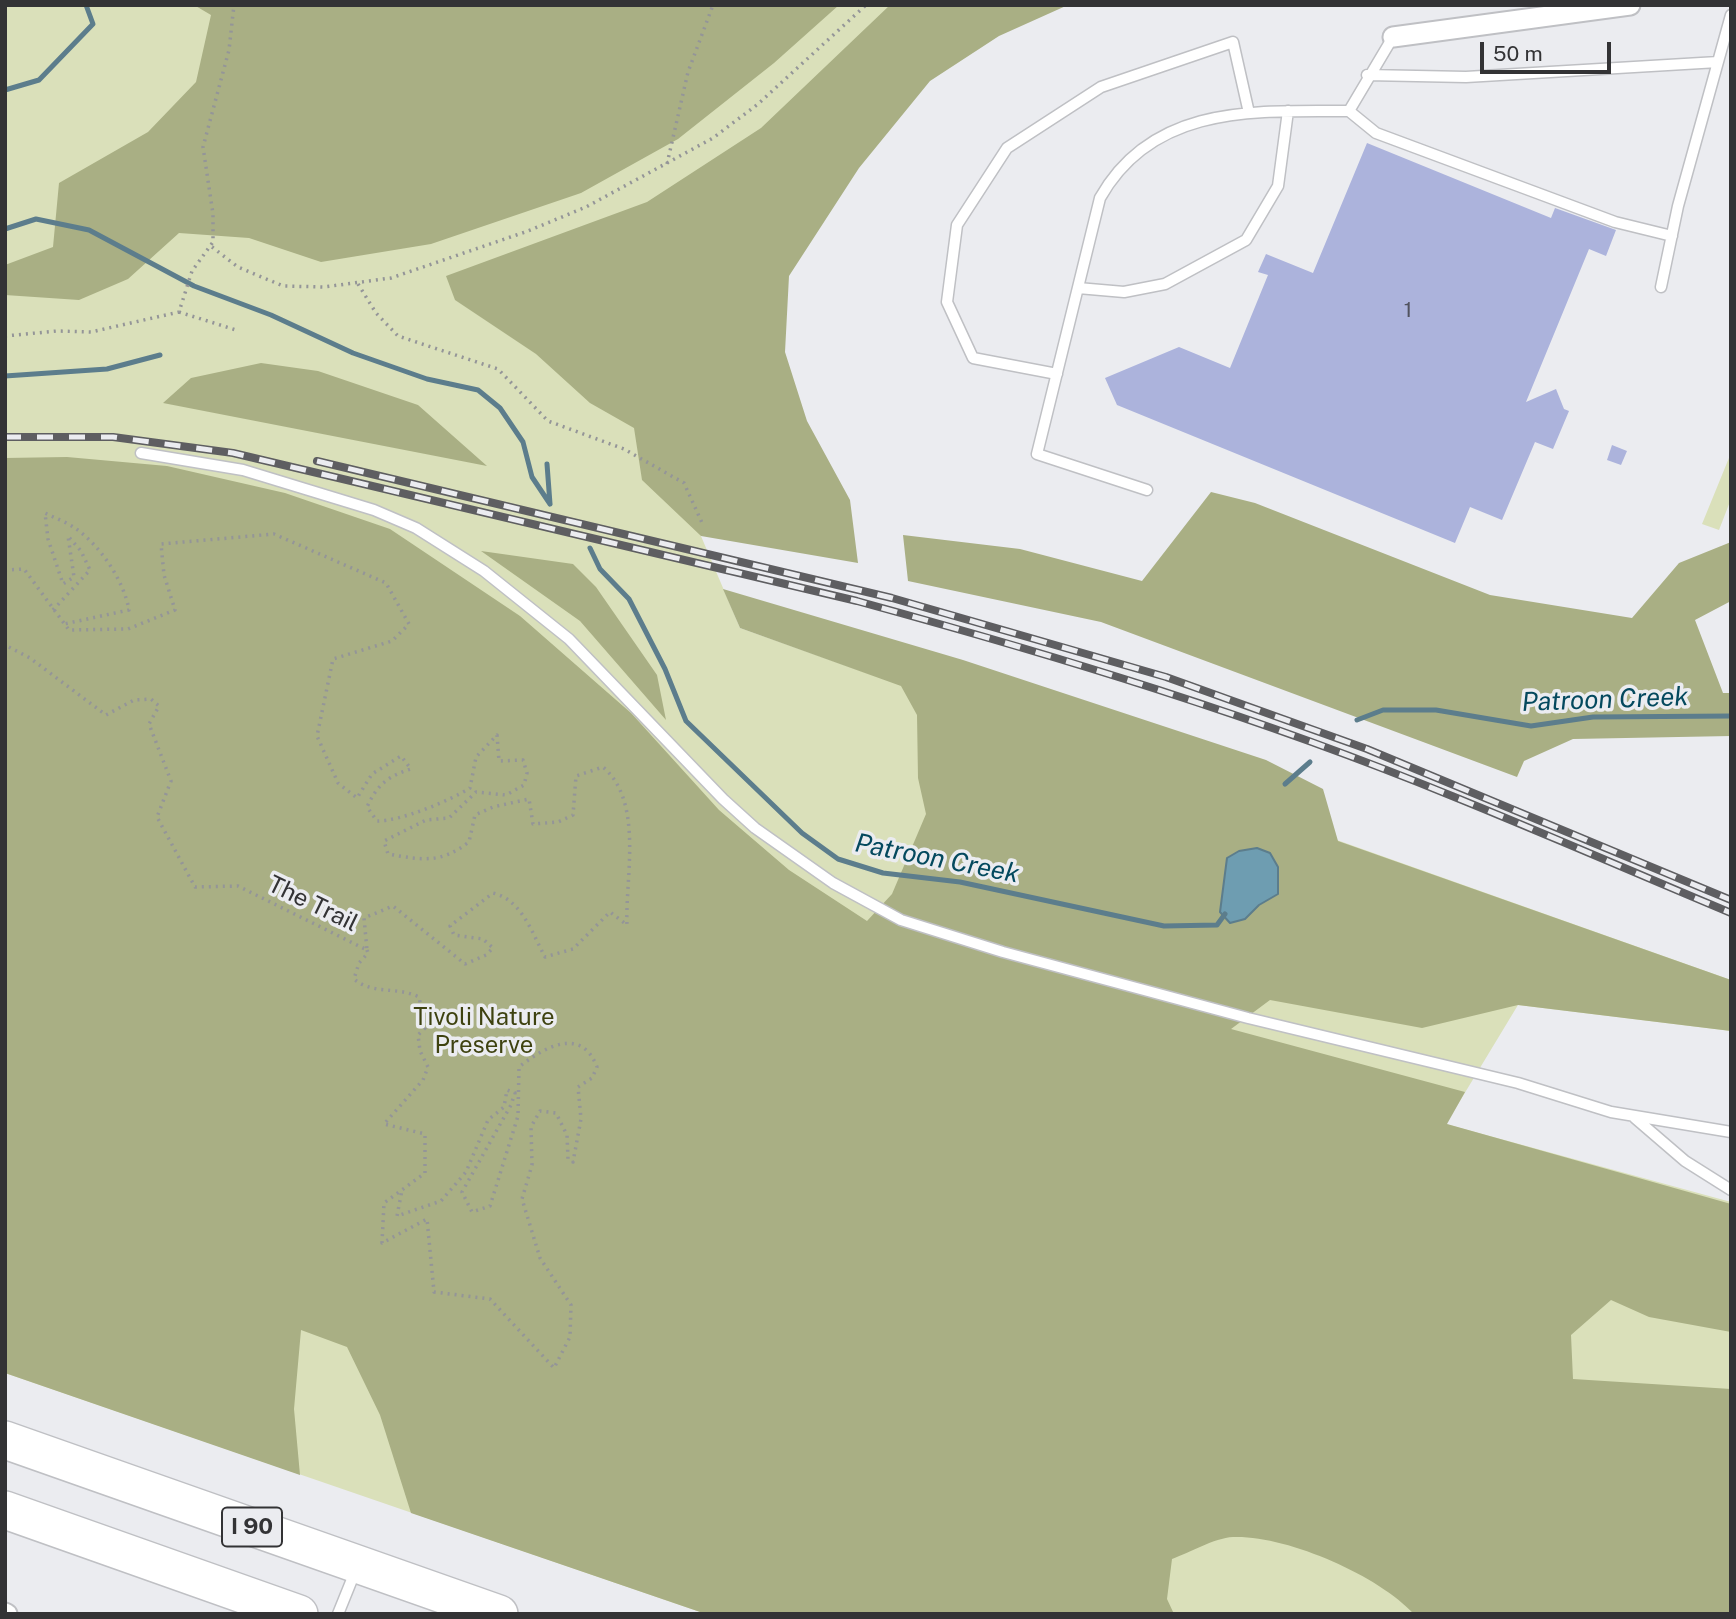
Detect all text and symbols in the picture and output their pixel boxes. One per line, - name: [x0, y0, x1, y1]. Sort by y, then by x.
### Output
- scale bar: [1484, 28, 1615, 72]
- text: 50 m: [1493, 41, 1543, 66]
- house number: 1: [1404, 298, 1412, 324]
- water label: Patroon Creek: [1521, 682, 1689, 718]
- water label: Patroon Creek: [852, 828, 1022, 890]
- street label: The Trail: [263, 870, 363, 938]
- park label: Tivoli Nature Preserve: [413, 1004, 555, 1060]
- road number: I 90: [222, 1508, 282, 1546]

